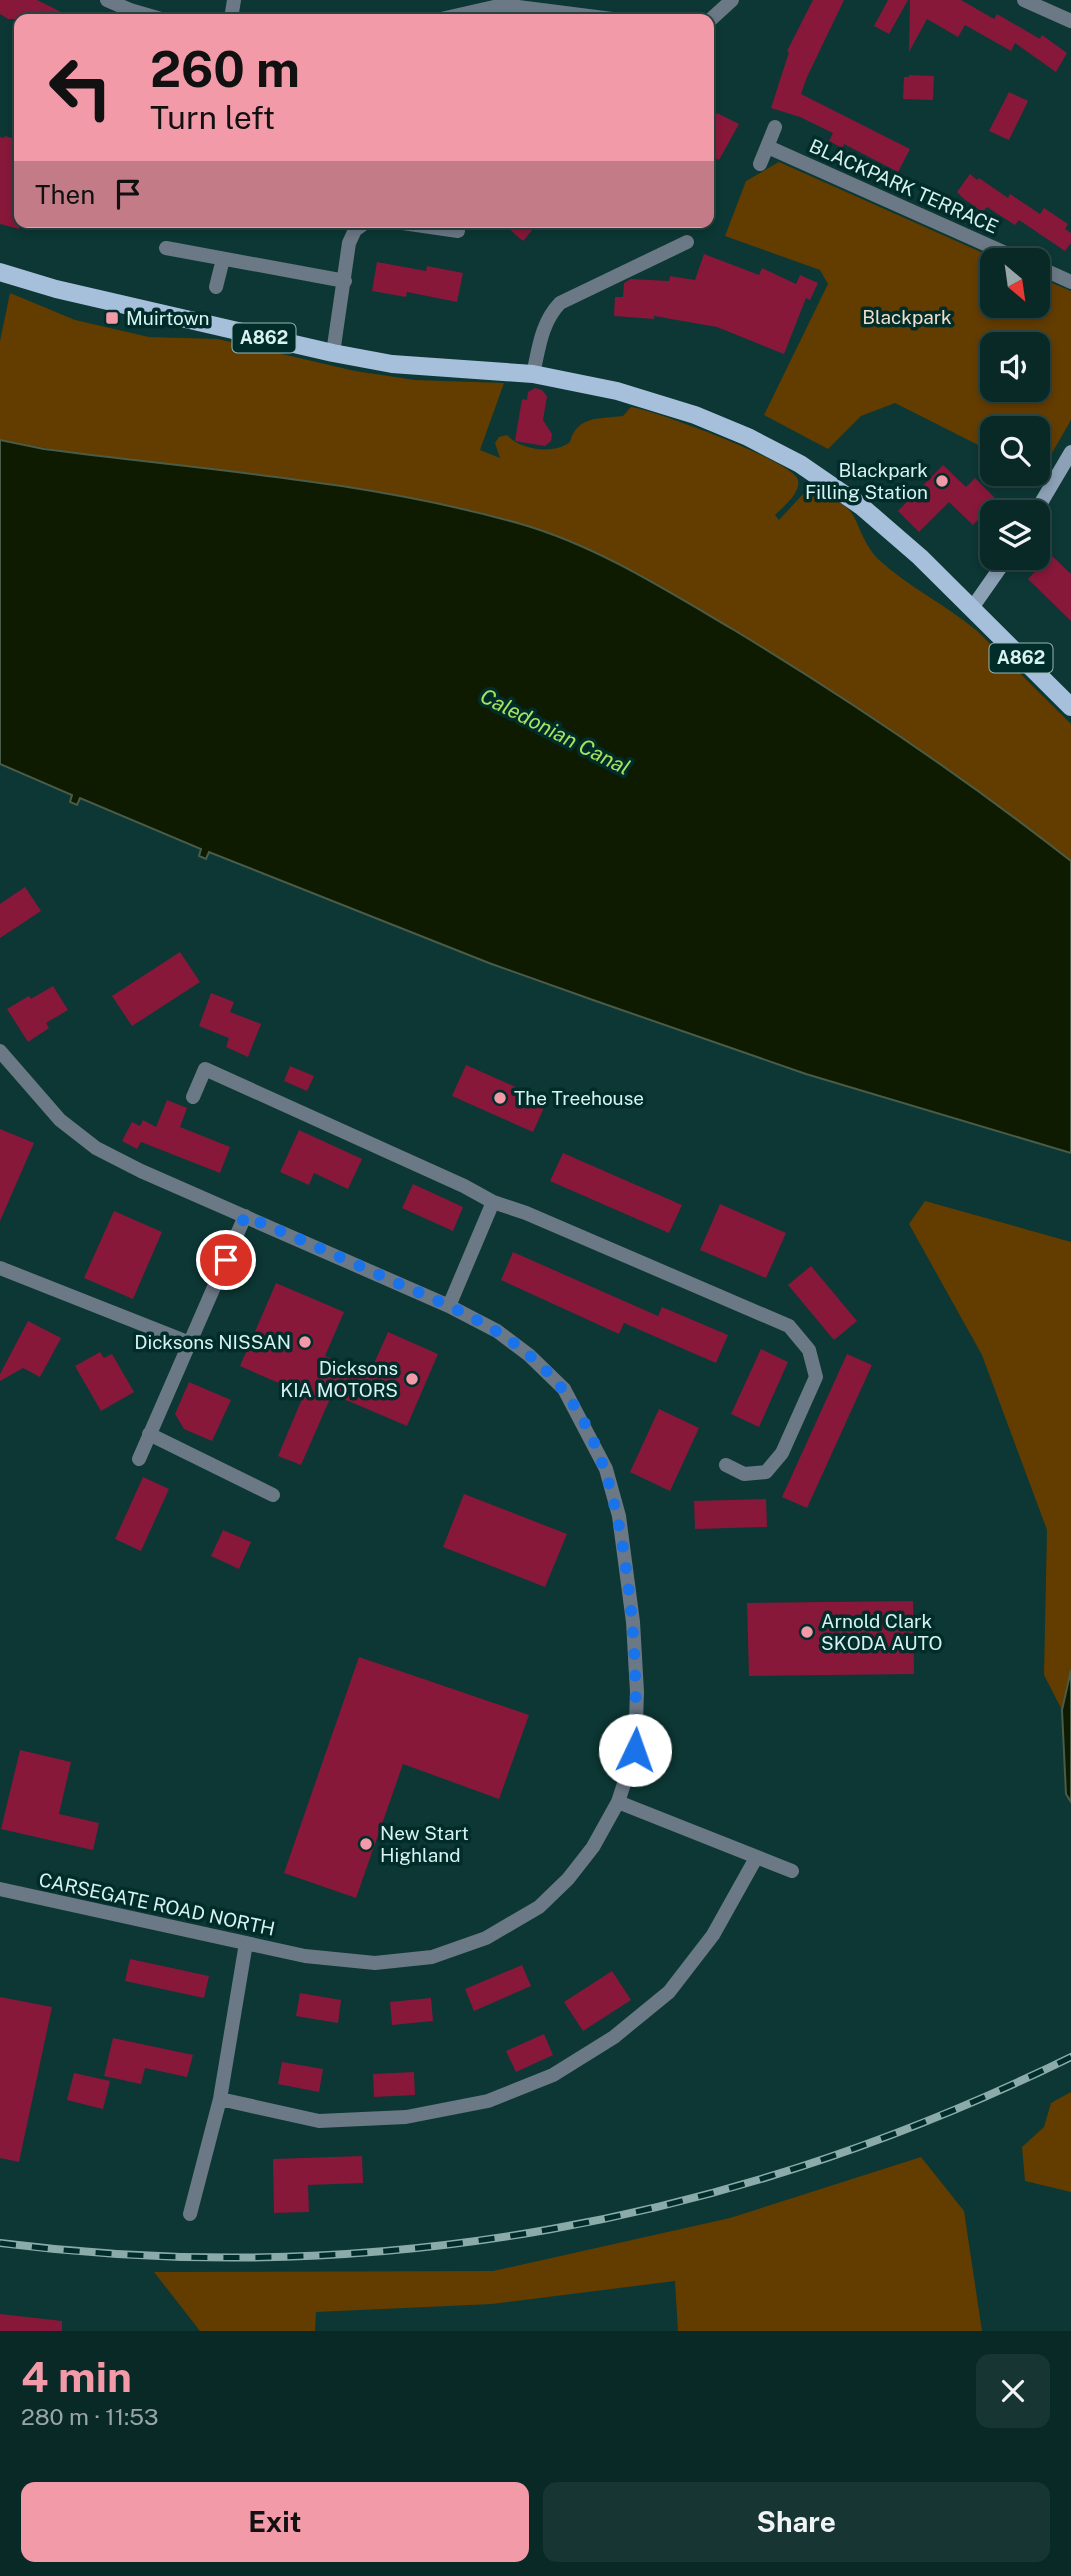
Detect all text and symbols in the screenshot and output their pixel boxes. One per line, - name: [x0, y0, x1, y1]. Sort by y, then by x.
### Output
- text: 260 m: [150, 40, 300, 98]
- icon: left: [35, 42, 126, 133]
- text: Turn left: [150, 99, 275, 136]
- street label: BLACKPARK TERRACE: [806, 134, 1002, 238]
- icon: arrive: [109, 175, 147, 213]
- text: Then: [35, 179, 95, 210]
- north arrow: [980, 248, 1050, 318]
- map controls: [980, 248, 1050, 570]
- park label: Blackpark: [862, 306, 952, 328]
- place label: Muirtown: [126, 307, 210, 329]
- marker: Muirtown: [104, 310, 120, 326]
- road number: A862: [232, 324, 296, 352]
- button: sound: [980, 332, 1050, 402]
- button: search: [980, 416, 1050, 486]
- place label: Blackpark Filling Station: [805, 459, 928, 503]
- marker: Blackpark Filling Station: [934, 473, 950, 489]
- button: layers: [980, 500, 1050, 570]
- road number: A862: [990, 644, 1052, 672]
- water label: Caledonian Canal: [476, 683, 634, 780]
- place label: The Treehouse: [514, 1087, 644, 1109]
- marker: The Treehouse: [492, 1090, 508, 1106]
- pin: [196, 1230, 256, 1290]
- icon: arrive: [207, 1241, 245, 1279]
- place label: Dicksons NISSAN: [134, 1331, 291, 1353]
- marker: Dicksons NISSAN: [297, 1334, 313, 1350]
- place label: Dicksons KIA MOTORS: [280, 1357, 398, 1401]
- marker: Dicksons KIA MOTORS: [404, 1371, 420, 1387]
- place label: Arnold Clark SKODA AUTO: [821, 1610, 943, 1654]
- marker: Arnold Clark SKODA AUTO: [799, 1624, 815, 1640]
- position arrow: [598, 1713, 672, 1787]
- place label: New Start Highland: [380, 1822, 469, 1866]
- marker: New Start Highland: [358, 1836, 374, 1852]
- street label: CARSEGATE ROAD NORTH: [37, 1868, 277, 1940]
- text: 4 min: [21, 2352, 132, 2401]
- button: close: [976, 2354, 1050, 2428]
- text: 280 m · 11:53: [21, 2403, 158, 2430]
- button: Exit: [21, 2482, 529, 2562]
- button: Share: [543, 2482, 1050, 2562]

